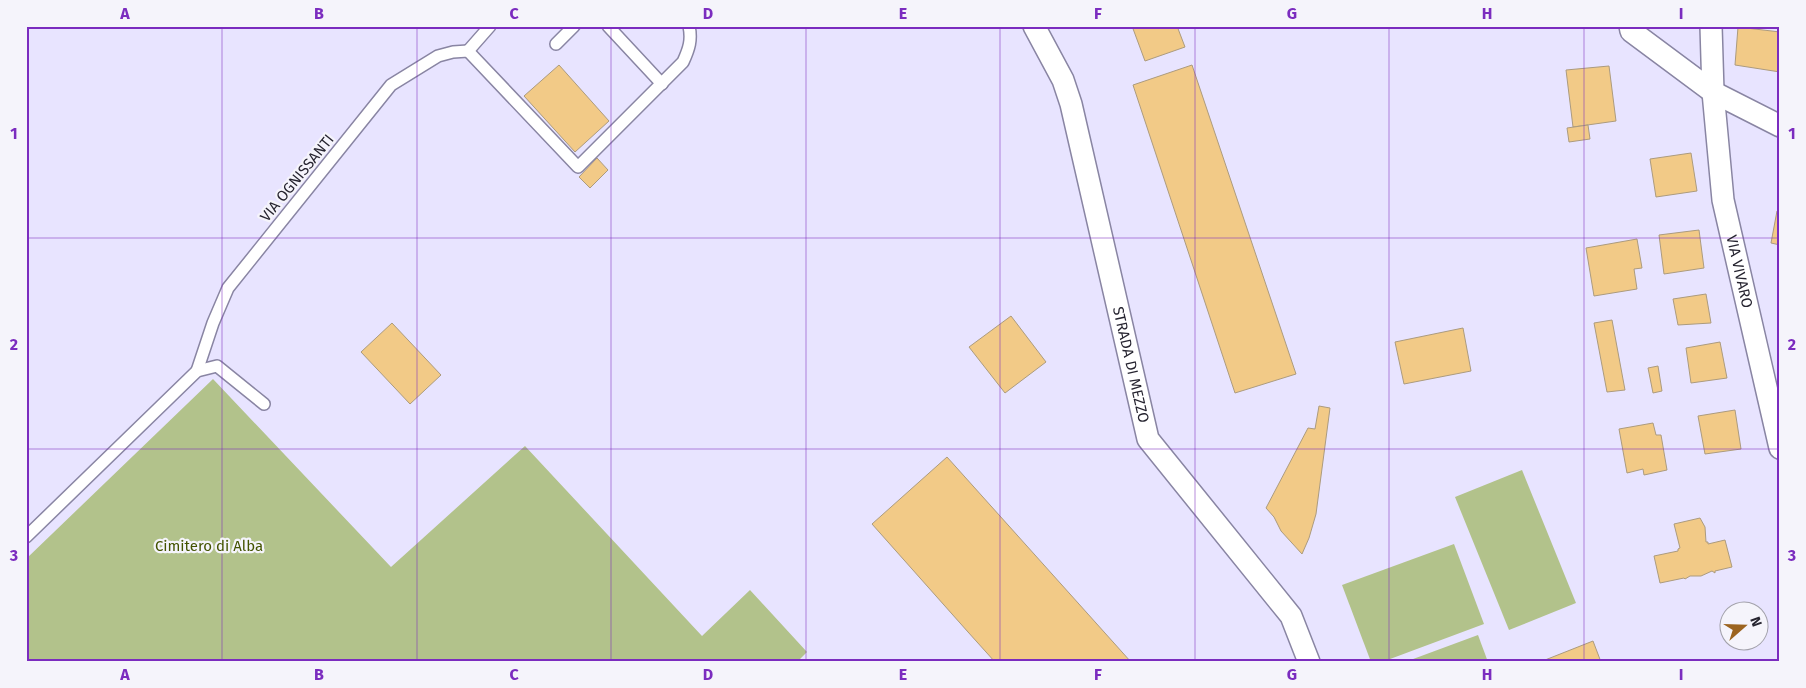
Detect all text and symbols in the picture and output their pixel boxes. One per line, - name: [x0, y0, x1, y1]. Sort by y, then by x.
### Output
- text: A: [119, 4, 130, 23]
- text: B: [314, 4, 324, 23]
- text: C: [509, 4, 519, 23]
- text: D: [703, 4, 713, 23]
- text: E: [899, 4, 907, 23]
- text: F: [1094, 4, 1102, 23]
- text: G: [1287, 4, 1297, 23]
- text: H: [1482, 4, 1492, 23]
- text: I: [1679, 4, 1683, 23]
- text: 1: [10, 124, 18, 143]
- text: 1: [1788, 124, 1796, 143]
- street label: VIA OGNISSANTI: [256, 131, 338, 225]
- street label: VIA VIVARO: [1722, 233, 1757, 310]
- street label: STRADA DI MEZZO: [1109, 305, 1153, 424]
- text: 2: [10, 335, 18, 354]
- text: 2: [1788, 335, 1796, 354]
- park label: Cimitero di Alba: [155, 537, 263, 555]
- text: 3: [9, 546, 18, 565]
- text: 3: [1787, 546, 1796, 565]
- north arrow: [1718, 600, 1768, 650]
- text: N: [1746, 614, 1765, 629]
- text: A: [119, 665, 130, 684]
- text: B: [314, 665, 324, 684]
- text: C: [509, 665, 519, 684]
- text: D: [703, 665, 713, 684]
- text: E: [899, 665, 907, 684]
- text: F: [1094, 665, 1102, 684]
- text: G: [1287, 665, 1297, 684]
- text: H: [1482, 665, 1492, 684]
- text: I: [1679, 665, 1683, 684]

